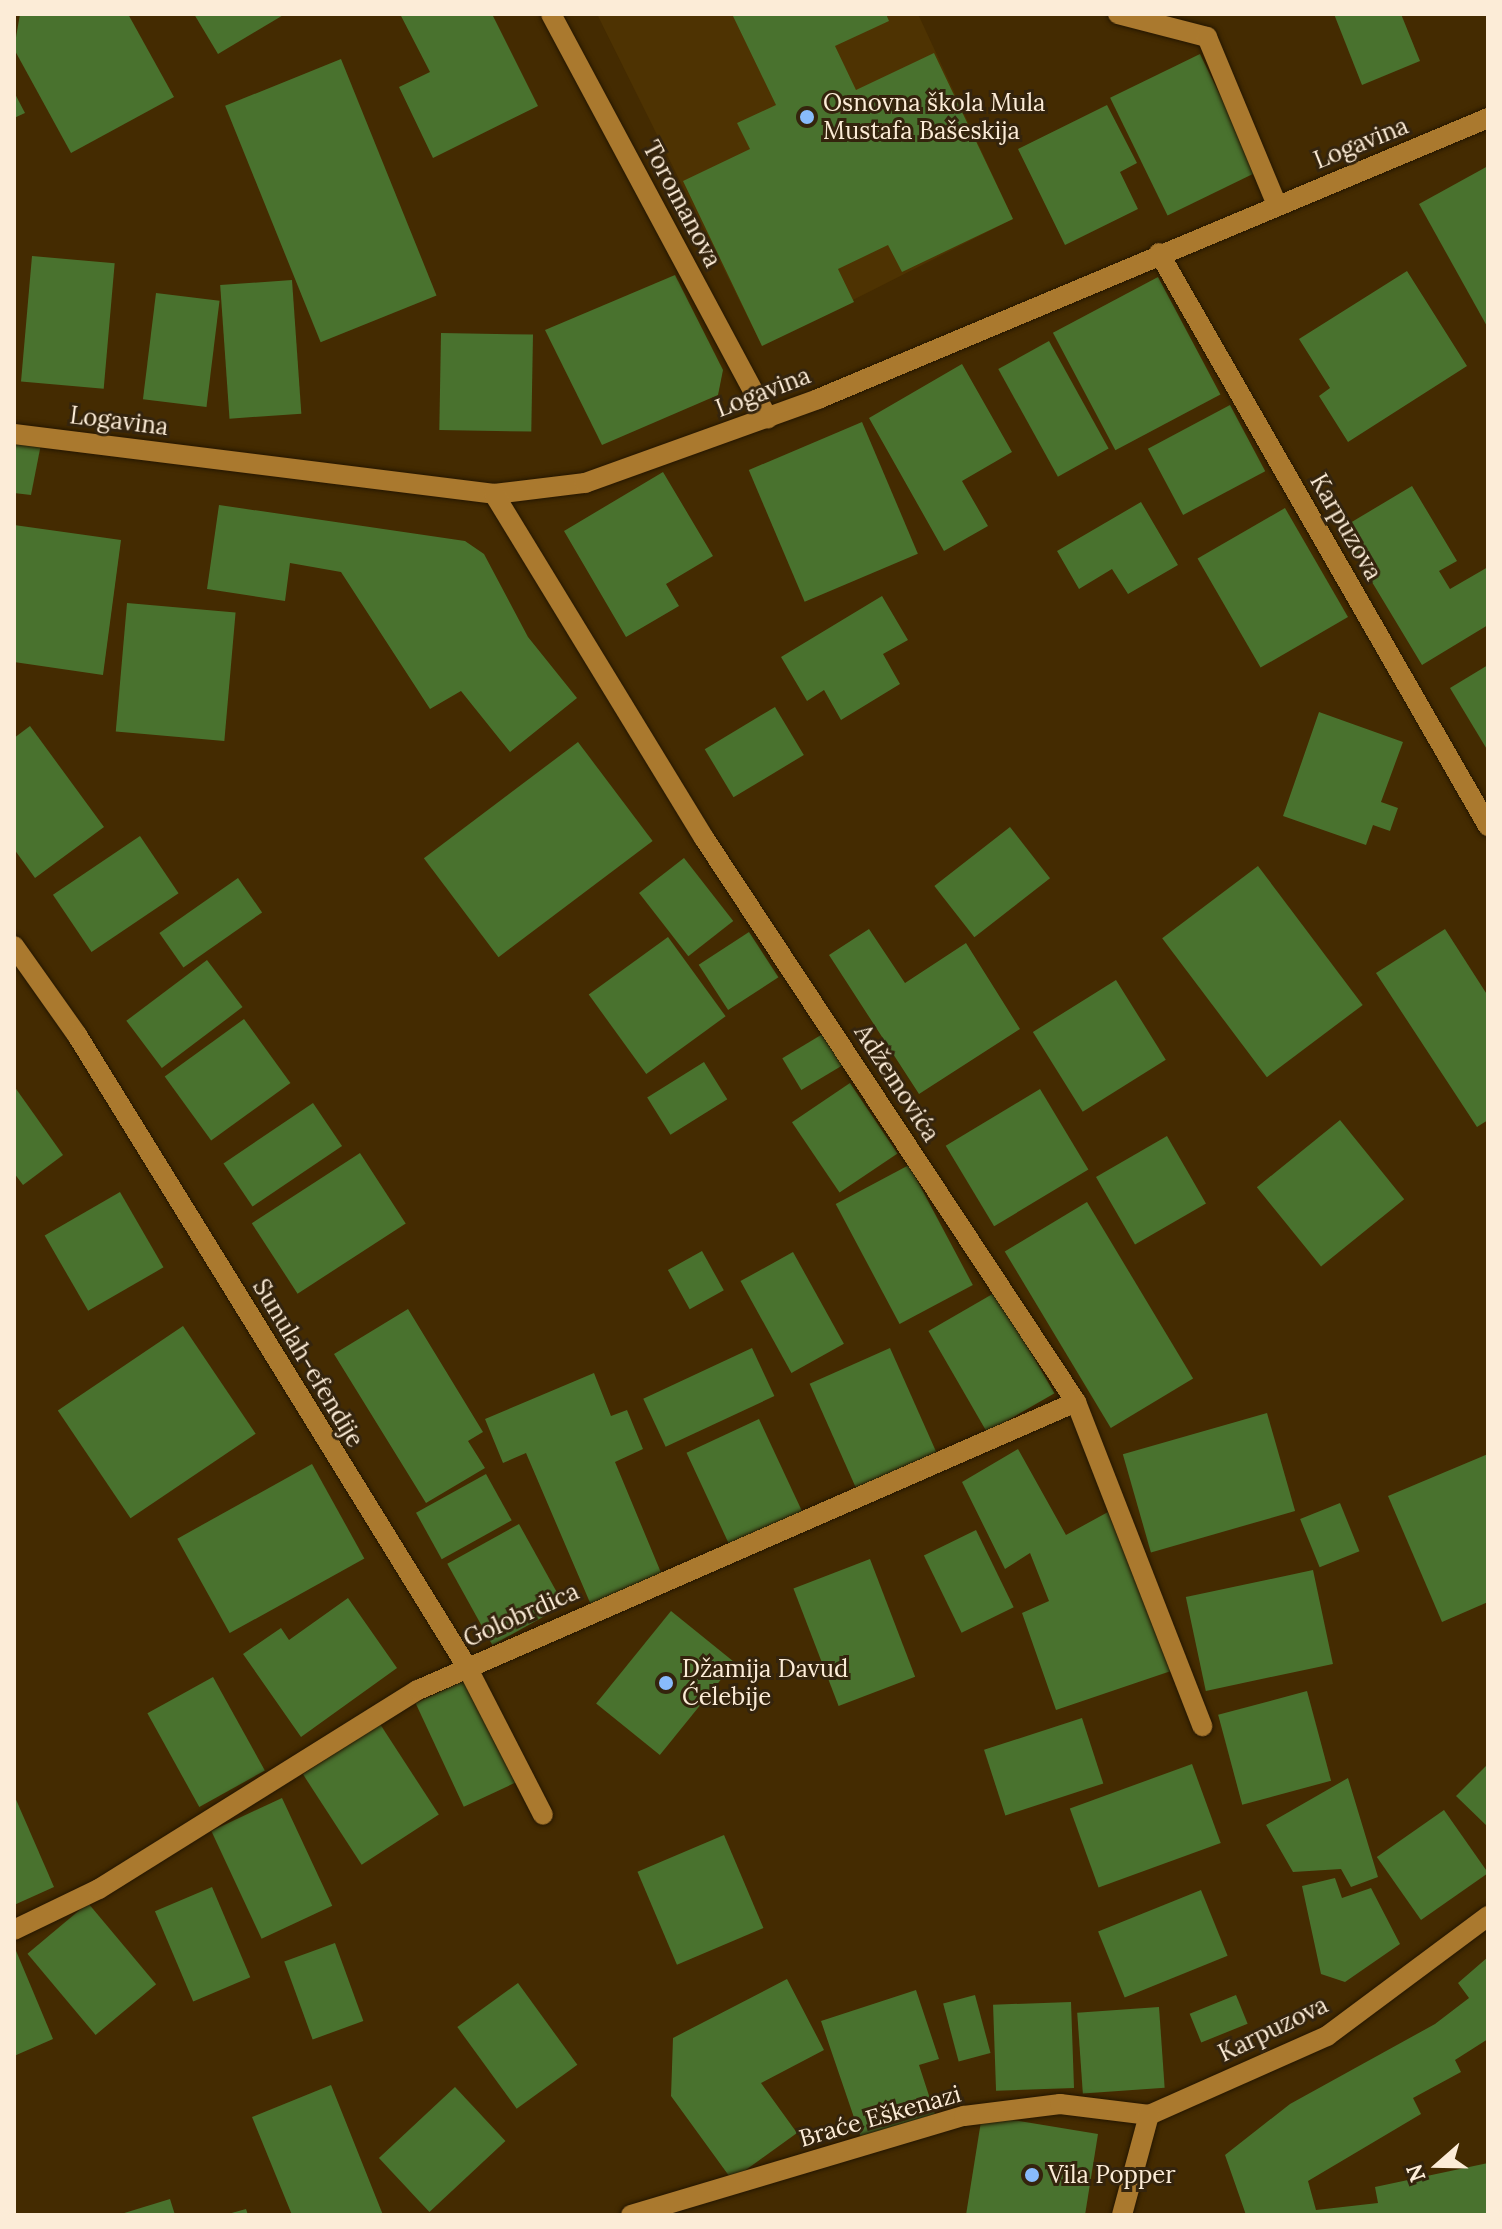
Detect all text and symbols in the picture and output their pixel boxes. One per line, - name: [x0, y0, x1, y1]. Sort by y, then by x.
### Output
- place label: Osnovna škola Mula Mustafa Bašeskija: [823, 89, 1045, 145]
- marker: Osnovna škola Mula Mustafa Bašeskija: [798, 108, 816, 126]
- street label: Logavina: [1310, 111, 1412, 175]
- street label: Toromanova: [637, 136, 727, 272]
- street label: Logavina: [712, 361, 814, 423]
- street label: Logavina: [68, 401, 170, 441]
- street label: Karpuzova: [1304, 469, 1388, 585]
- street label: Adžemovića: [848, 1019, 946, 1147]
- street label: Sunulah-efendije: [247, 1274, 369, 1452]
- street label: Golobrdica: [459, 1577, 583, 1653]
- place label: Džamija Davud Ćelebije: [682, 1655, 848, 1711]
- marker: Džamija Davud Ćelebije: [657, 1674, 675, 1692]
- street label: Karpuzova: [1214, 1990, 1332, 2068]
- street label: Braće Eškenazi: [796, 2079, 964, 2153]
- north arrow: [1398, 2125, 1478, 2205]
- text: N: [1399, 2160, 1432, 2186]
- place label: Vila Popper: [1048, 2161, 1176, 2189]
- marker: Vila Popper: [1023, 2166, 1041, 2184]

